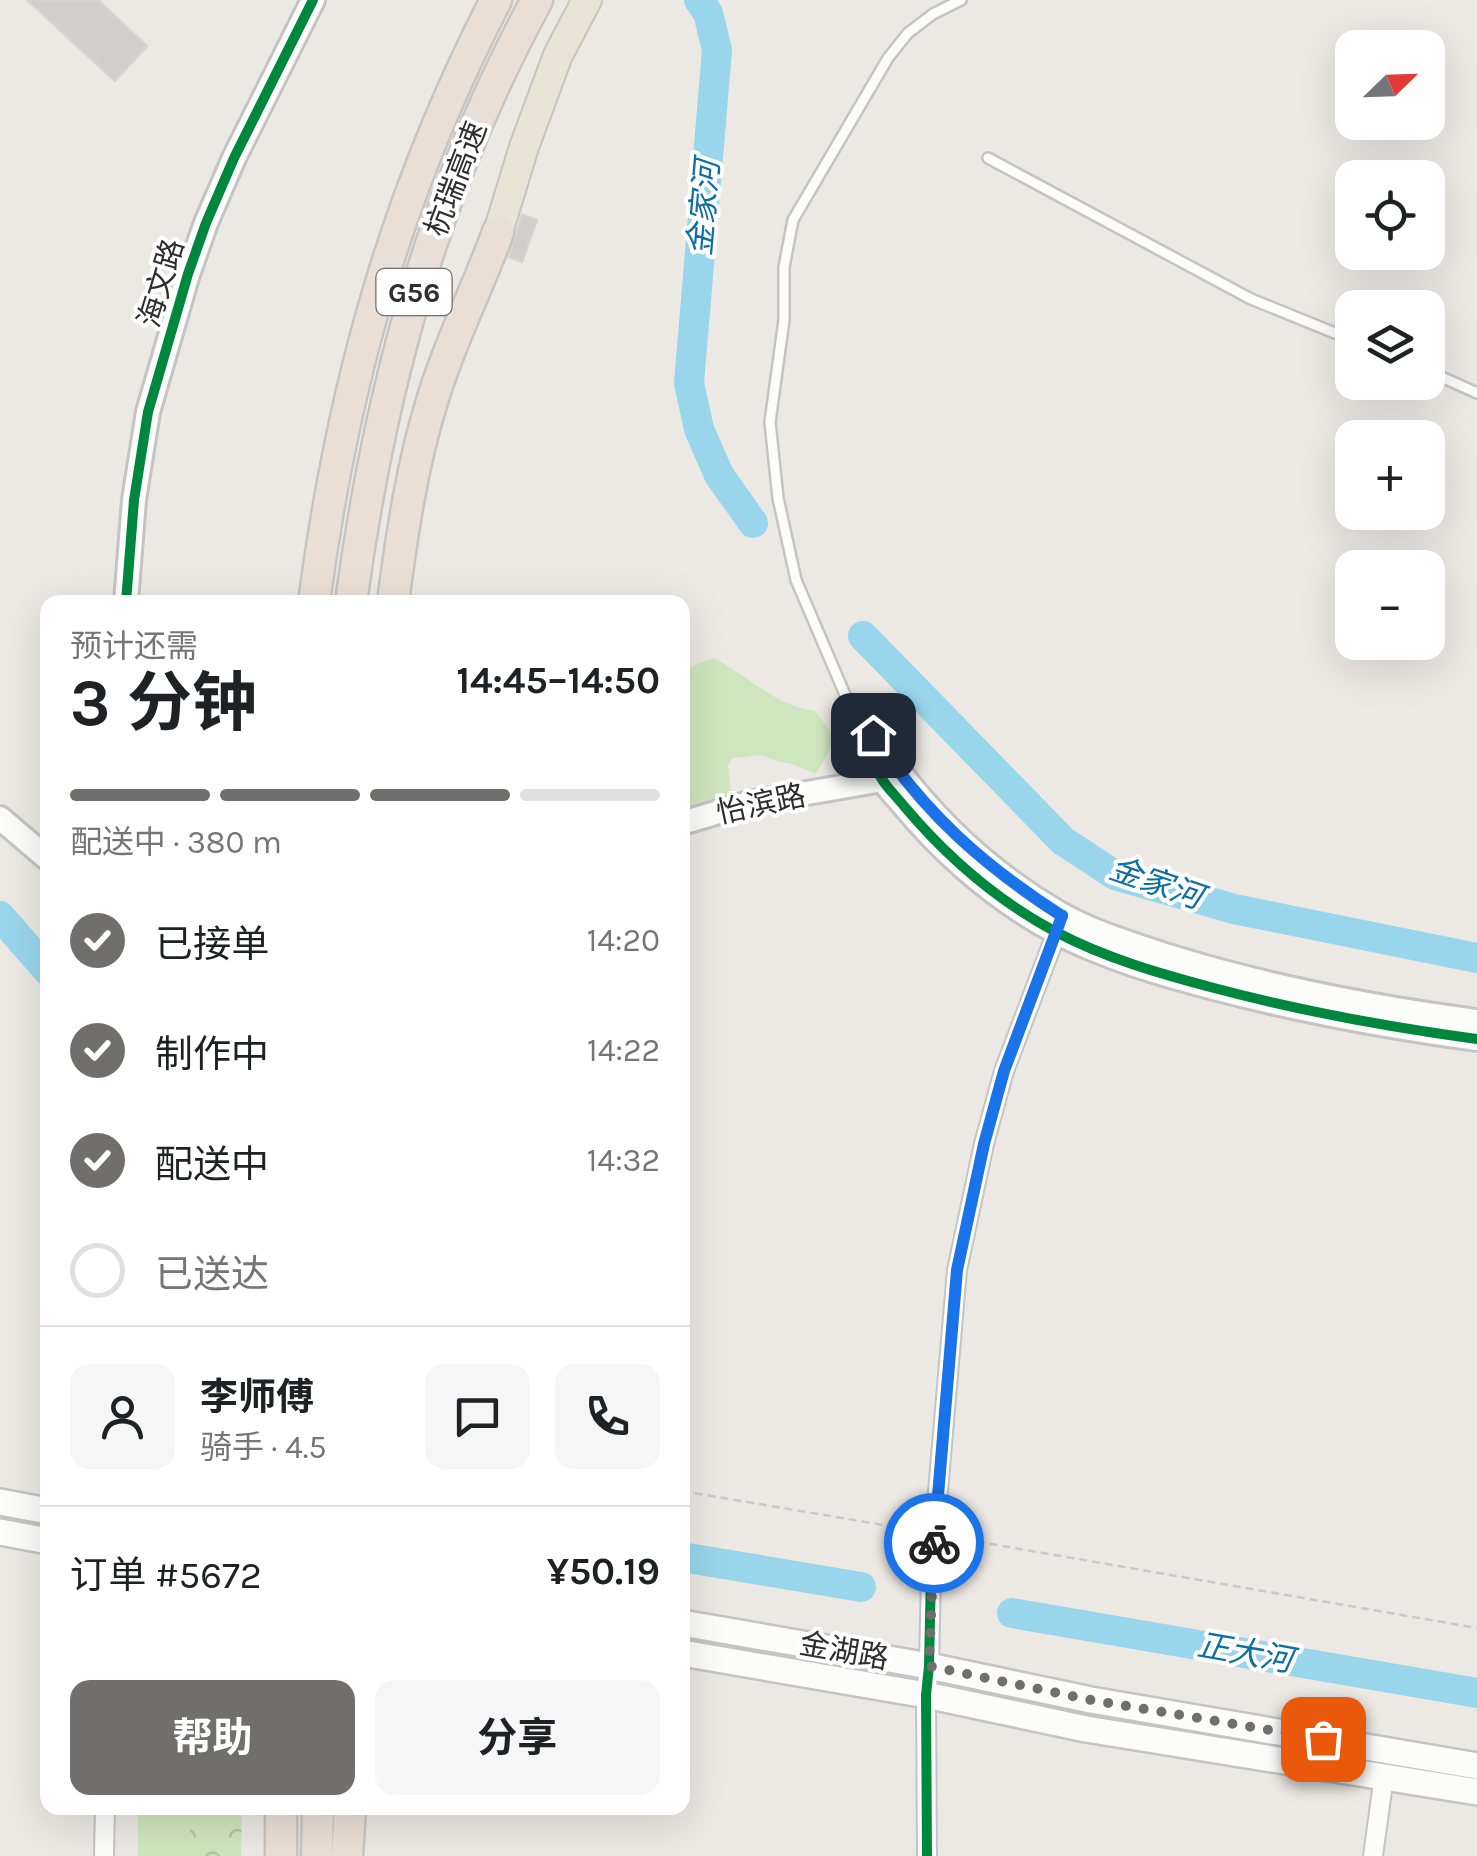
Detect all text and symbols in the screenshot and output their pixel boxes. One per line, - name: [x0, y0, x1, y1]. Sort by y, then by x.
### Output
- north arrow: [1335, 30, 1445, 140]
- map controls: [1335, 30, 1445, 660]
- street label: 杭瑞高速: [418, 117, 494, 241]
- water label: 金家河: [681, 153, 727, 257]
- button: locate: [1335, 160, 1445, 270]
- street label: 海文路: [131, 235, 191, 331]
- road number: G56: [376, 269, 452, 315]
- button: layers: [1335, 290, 1445, 400]
- button: +: [1335, 420, 1445, 530]
- button: −: [1335, 550, 1445, 660]
- text: 预计还需: [70, 628, 198, 665]
- text: 14:45–14:50: [456, 658, 660, 703]
- text: 3 分钟: [70, 665, 257, 741]
- pin: [831, 693, 916, 778]
- icon: home: [846, 708, 901, 763]
- street label: 怡滨路: [713, 777, 809, 831]
- text: 配送中 · 380 m: [70, 824, 282, 861]
- water label: 金家河: [1105, 850, 1213, 918]
- icon: check: [70, 913, 125, 968]
- text: 已接单: [155, 922, 269, 967]
- text: 14:20: [587, 922, 660, 959]
- icon: check: [70, 1023, 125, 1078]
- text: 制作中: [155, 1032, 269, 1077]
- text: 14:22: [587, 1032, 660, 1069]
- icon: check: [70, 1133, 125, 1188]
- text: 配送中: [155, 1142, 269, 1187]
- text: 14:32: [587, 1142, 660, 1179]
- text: 已送达: [155, 1252, 269, 1297]
- button: person: [70, 1364, 175, 1469]
- button: chat: [425, 1364, 530, 1469]
- button: phone: [555, 1364, 660, 1469]
- text: 李师傅: [200, 1375, 314, 1420]
- text: 骑手 · 4.5: [200, 1429, 327, 1466]
- courier: [884, 1493, 984, 1593]
- icon: bike: [907, 1516, 962, 1571]
- text: ¥50.19: [547, 1549, 660, 1594]
- text: 订单 #5672: [70, 1553, 262, 1598]
- street label: 金湖路: [797, 1625, 891, 1677]
- water label: 正大河: [1195, 1626, 1301, 1681]
- button: 帮助: [70, 1680, 355, 1795]
- button: 分享: [375, 1680, 660, 1795]
- pin: [1281, 1697, 1366, 1782]
- icon: bag: [1296, 1712, 1351, 1767]

